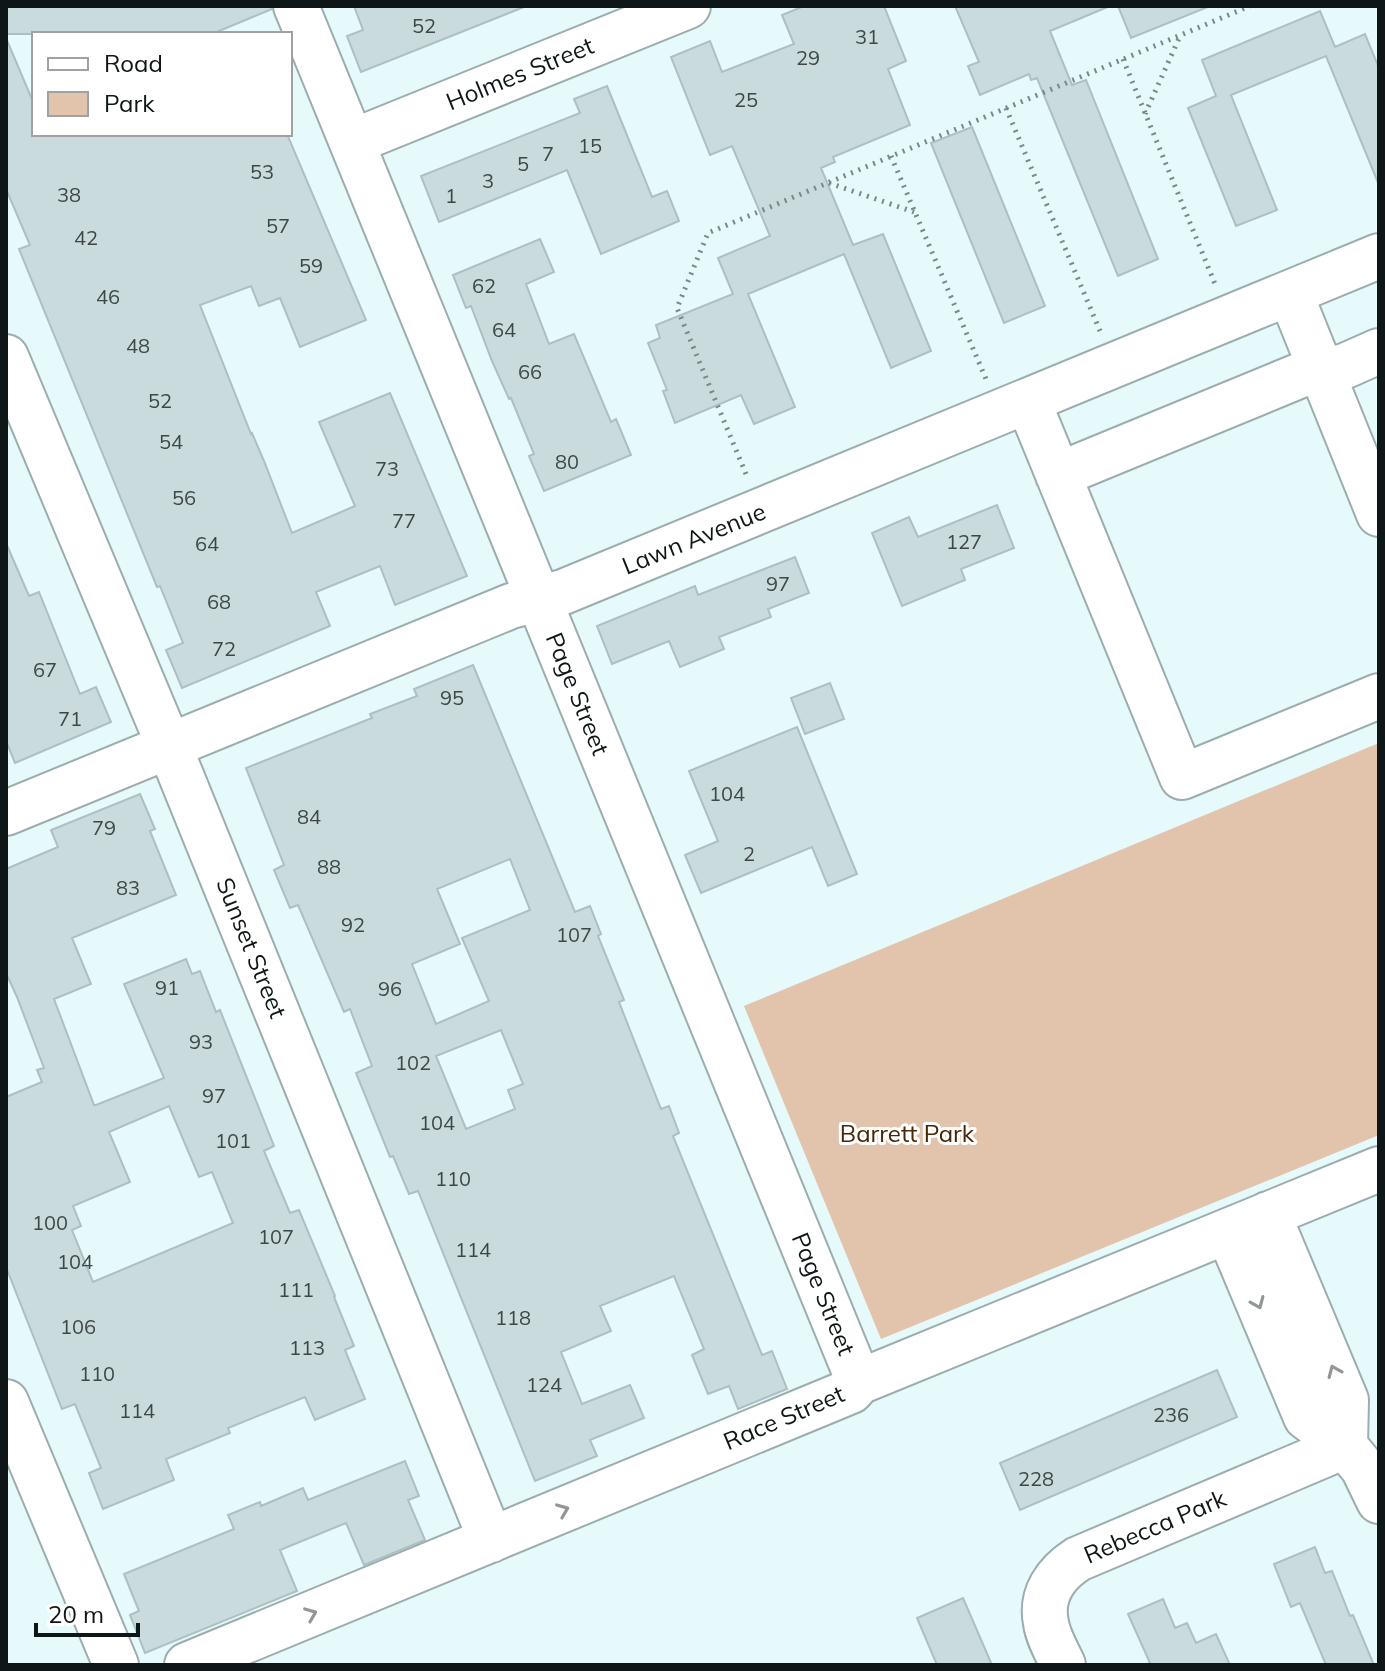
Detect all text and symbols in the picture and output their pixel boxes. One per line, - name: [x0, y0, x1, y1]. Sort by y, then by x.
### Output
- house number: 52: [412, 13, 436, 38]
- house number: 31: [855, 24, 879, 49]
- street label: Holmes Street: [441, 30, 598, 116]
- legend: [32, 32, 292, 136]
- house number: 29: [796, 45, 820, 70]
- text: Road: [104, 48, 163, 78]
- house number: 25: [734, 87, 758, 112]
- text: Park: [104, 88, 155, 118]
- house number: 15: [578, 133, 602, 158]
- house number: 7: [542, 141, 554, 166]
- house number: 5: [517, 151, 529, 176]
- house number: 53: [250, 159, 274, 184]
- house number: 3: [482, 168, 494, 193]
- house number: 38: [57, 182, 81, 207]
- house number: 1: [445, 183, 457, 208]
- house number: 57: [266, 213, 290, 238]
- house number: 42: [74, 225, 98, 250]
- house number: 59: [299, 253, 323, 278]
- house number: 62: [472, 273, 496, 298]
- house number: 46: [96, 284, 120, 309]
- house number: 64: [492, 317, 516, 342]
- house number: 48: [126, 333, 150, 358]
- house number: 66: [518, 359, 542, 384]
- house number: 52: [148, 388, 172, 413]
- house number: 54: [159, 429, 183, 454]
- house number: 80: [555, 449, 579, 474]
- house number: 73: [375, 456, 399, 481]
- house number: 56: [172, 485, 196, 510]
- street label: Lawn Avenue: [617, 496, 770, 580]
- house number: 77: [392, 508, 416, 533]
- house number: 127: [946, 529, 982, 554]
- house number: 64: [195, 531, 219, 556]
- house number: 97: [766, 571, 790, 596]
- house number: 68: [207, 589, 231, 614]
- street label: Page Street: [540, 628, 616, 759]
- house number: 72: [212, 636, 236, 661]
- house number: 67: [33, 657, 57, 682]
- house number: 95: [440, 685, 464, 710]
- house number: 71: [58, 706, 82, 731]
- house number: 104: [709, 781, 745, 806]
- house number: 84: [297, 804, 321, 829]
- house number: 79: [92, 815, 116, 840]
- house number: 2: [743, 841, 755, 866]
- house number: 88: [317, 854, 341, 879]
- street label: Sunset Street: [210, 873, 294, 1022]
- house number: 83: [116, 875, 140, 900]
- house number: 92: [341, 912, 365, 937]
- house number: 107: [556, 922, 592, 947]
- house number: 91: [155, 975, 179, 1000]
- house number: 96: [378, 976, 402, 1001]
- house number: 93: [189, 1029, 213, 1054]
- house number: 102: [395, 1050, 431, 1075]
- house number: 97: [202, 1083, 226, 1108]
- house number: 104: [419, 1110, 455, 1135]
- park label: Barrett Park: [840, 1118, 975, 1148]
- house number: 101: [215, 1128, 251, 1153]
- house number: 110: [435, 1166, 471, 1191]
- house number: 100: [32, 1210, 68, 1235]
- house number: 107: [258, 1224, 294, 1249]
- street label: Page Street: [786, 1228, 862, 1359]
- house number: 114: [455, 1237, 491, 1262]
- house number: 104: [57, 1249, 93, 1274]
- house number: 111: [278, 1277, 314, 1302]
- one-way arrow: [1249, 1295, 1265, 1309]
- house number: 118: [495, 1305, 531, 1330]
- house number: 106: [60, 1314, 96, 1339]
- house number: 113: [289, 1335, 325, 1360]
- house number: 110: [79, 1361, 115, 1386]
- one-way arrow: [1327, 1365, 1343, 1379]
- house number: 124: [526, 1372, 562, 1397]
- street label: Race Street: [719, 1378, 849, 1456]
- house number: 114: [119, 1398, 155, 1423]
- house number: 236: [1153, 1402, 1189, 1427]
- house number: 228: [1018, 1466, 1054, 1491]
- street label: Rebecca Park: [1079, 1482, 1231, 1569]
- one-way arrow: [555, 1503, 569, 1520]
- scale bar: [36, 1587, 138, 1637]
- text: 20 m: [48, 1599, 104, 1629]
- one-way arrow: [303, 1607, 317, 1624]

